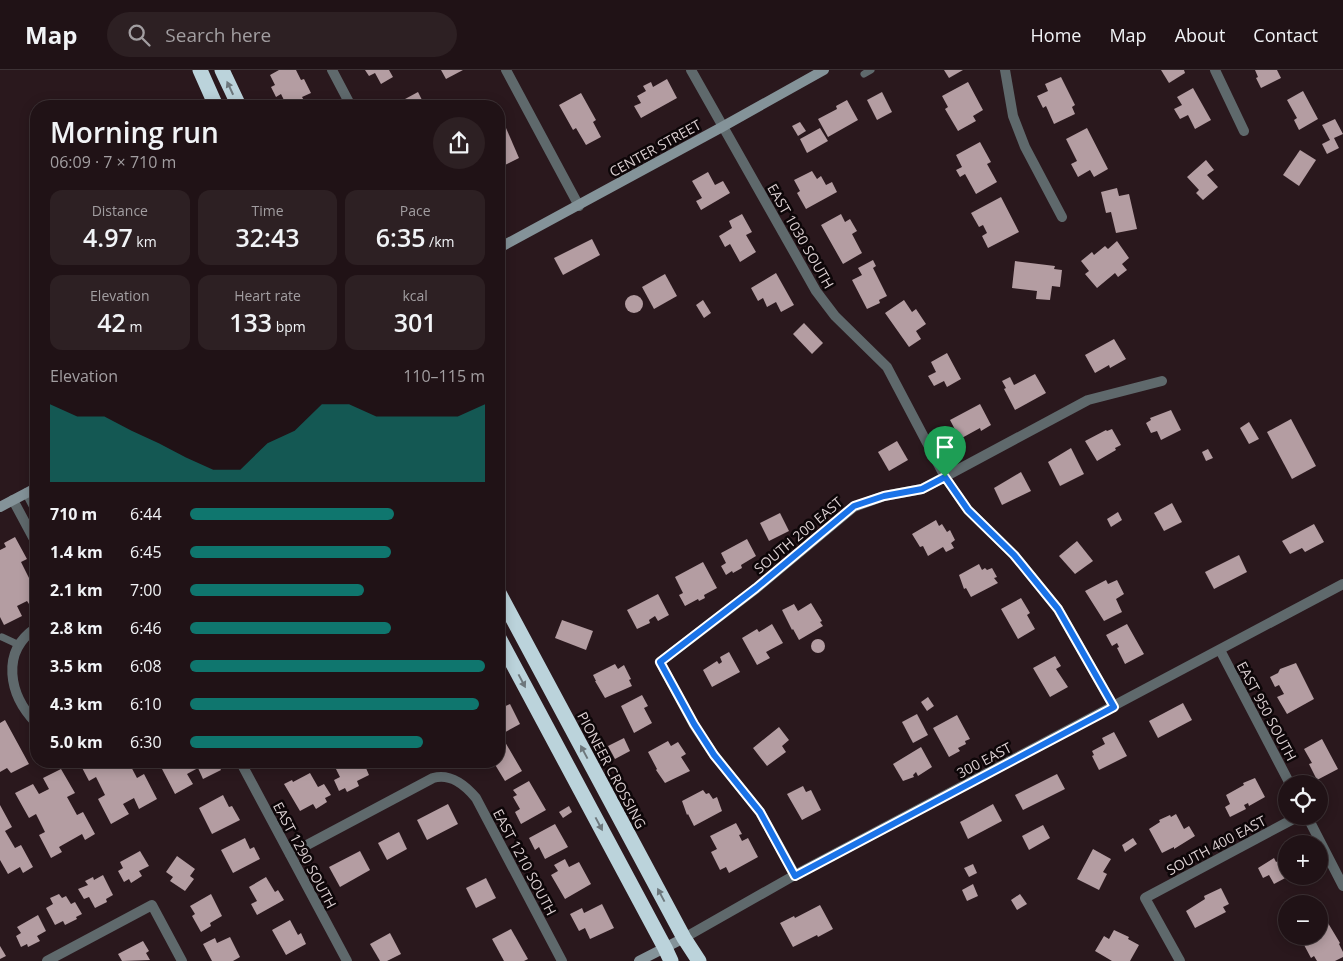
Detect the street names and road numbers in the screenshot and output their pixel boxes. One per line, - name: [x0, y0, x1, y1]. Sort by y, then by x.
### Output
- street label: CENTER STREET: [606, 115, 705, 181]
- street label: EAST 1030 SOUTH: [763, 180, 839, 292]
- street label: SOUTH 200 EAST: [750, 492, 846, 578]
- street label: EAST 950 SOUTH: [1233, 658, 1301, 764]
- street label: PIONEER CROSSING: [573, 708, 651, 832]
- street label: 300 EAST: [953, 737, 1015, 782]
- street label: EAST 1290 SOUTH: [269, 798, 341, 912]
- street label: EAST 1210 SOUTH: [489, 805, 561, 919]
- street label: SOUTH 400 EAST: [1163, 811, 1269, 879]

